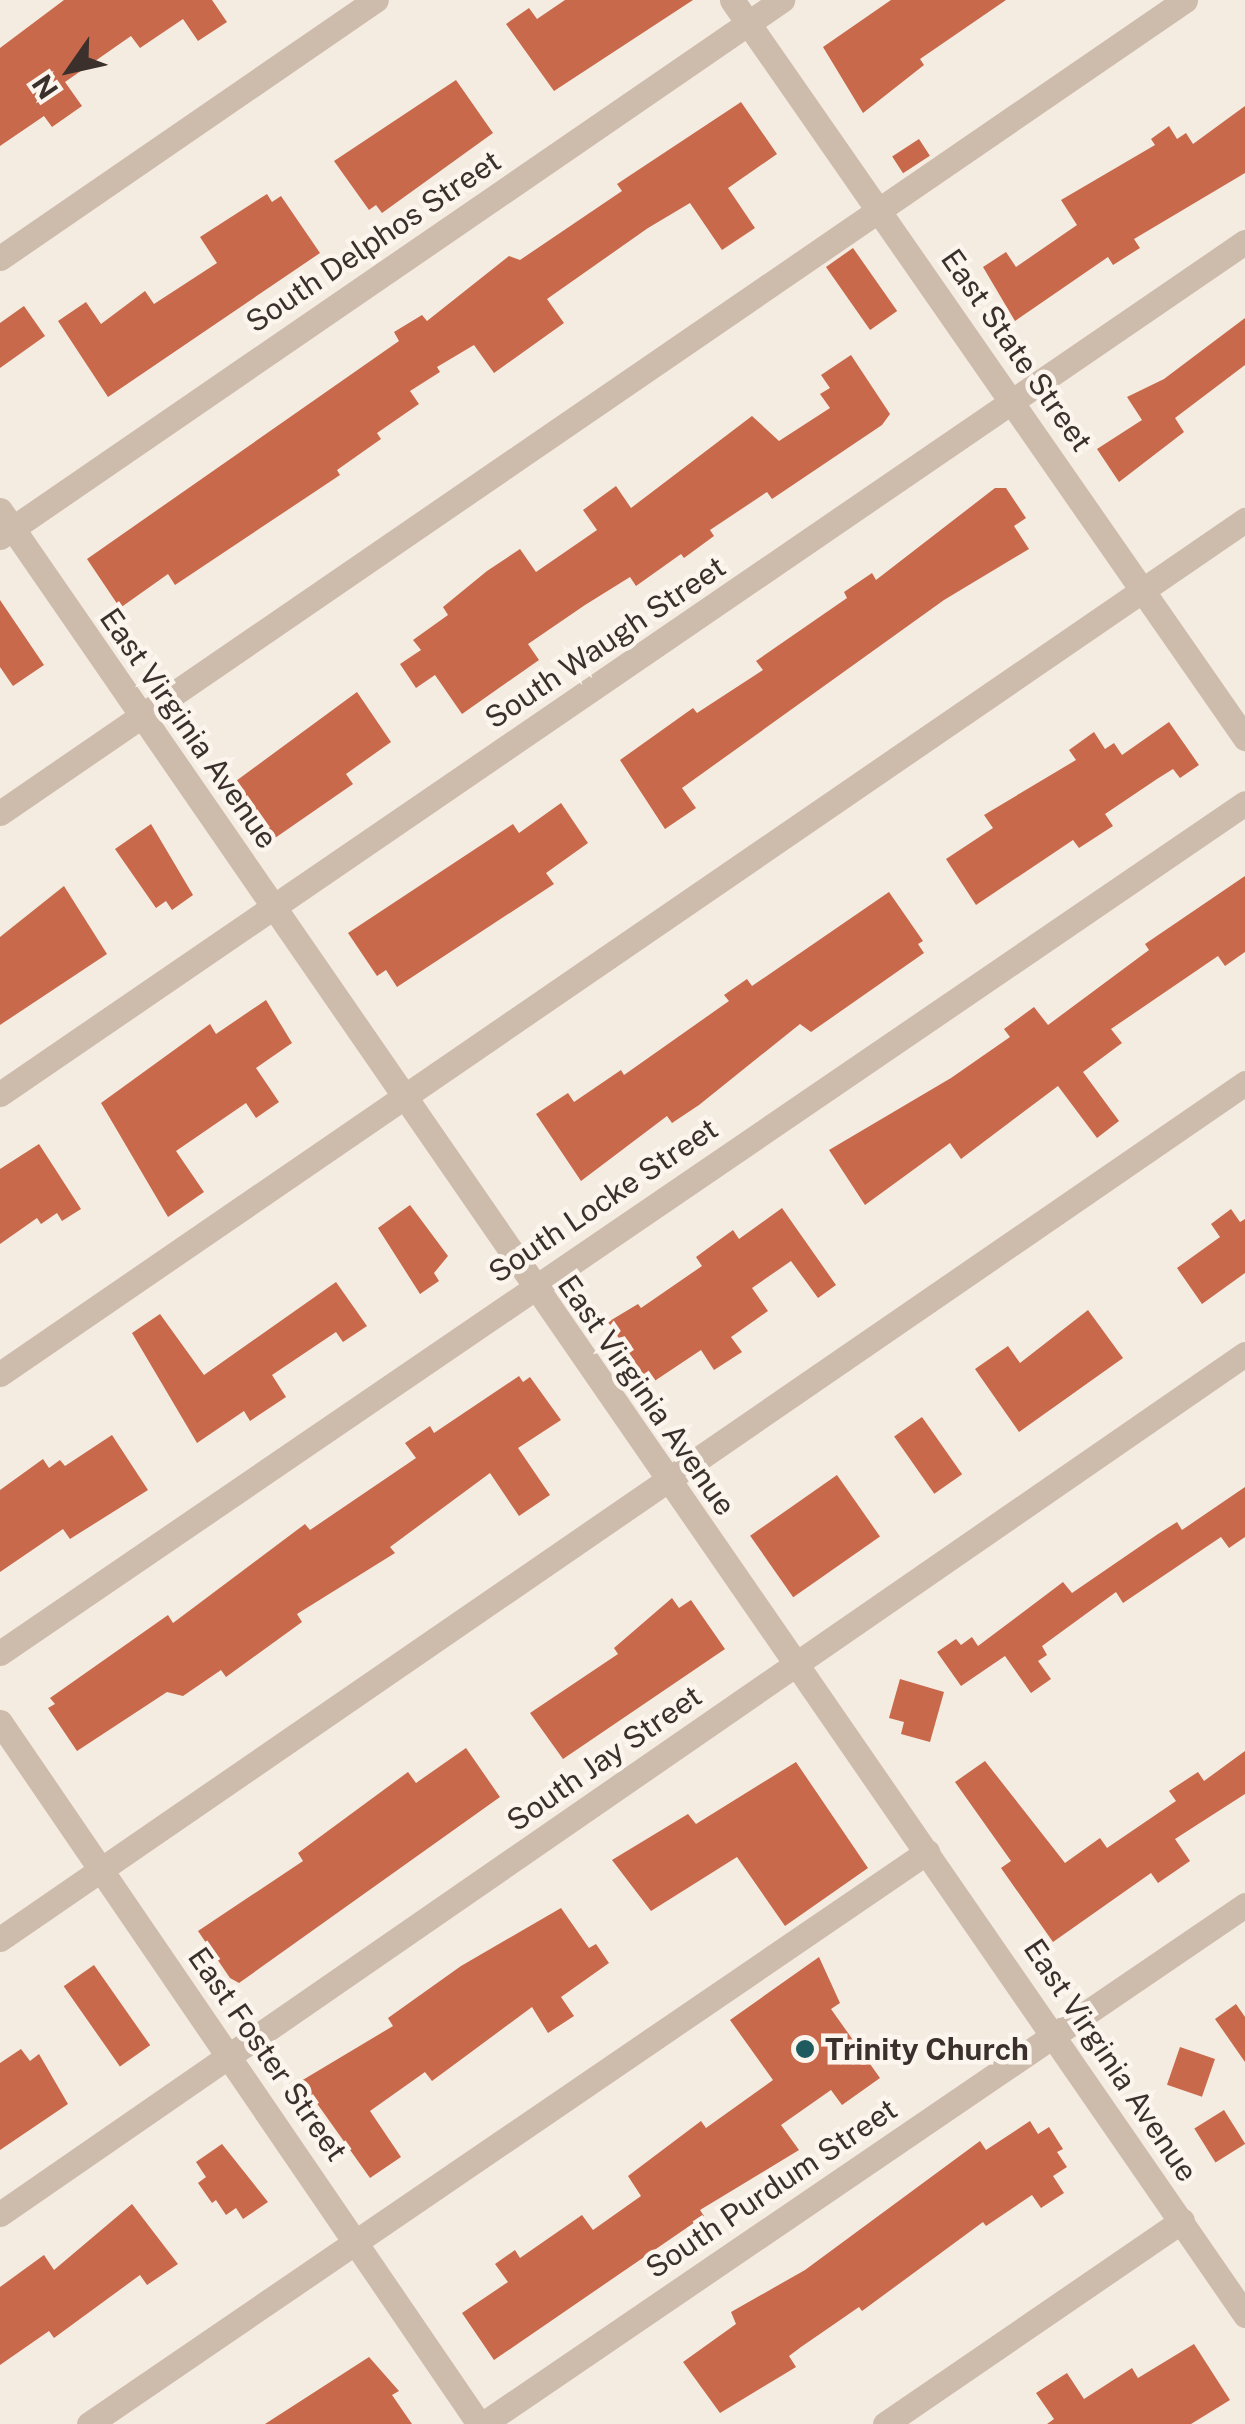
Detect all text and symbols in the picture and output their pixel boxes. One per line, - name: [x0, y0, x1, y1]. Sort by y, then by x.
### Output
- north arrow: [20, 20, 120, 120]
- text: N: [25, 69, 65, 105]
- street label: South Delphos Street: [239, 142, 507, 340]
- street label: East State Street: [934, 242, 1100, 458]
- street label: South Waugh Street: [478, 548, 732, 736]
- street label: East Virginia Avenue: [92, 601, 286, 855]
- street label: South Locke Street: [482, 1110, 724, 1290]
- street label: East Virginia Avenue: [550, 1268, 744, 1522]
- street label: South Jay Street: [500, 1677, 708, 1839]
- street label: East Virginia Avenue: [1016, 1932, 1206, 2188]
- street label: East Foster Street: [181, 1940, 355, 2168]
- place label: Trinity Church: [825, 2031, 1029, 2067]
- marker: Trinity Church: [794, 2038, 816, 2060]
- street label: South Purdum Street: [639, 2091, 903, 2285]

